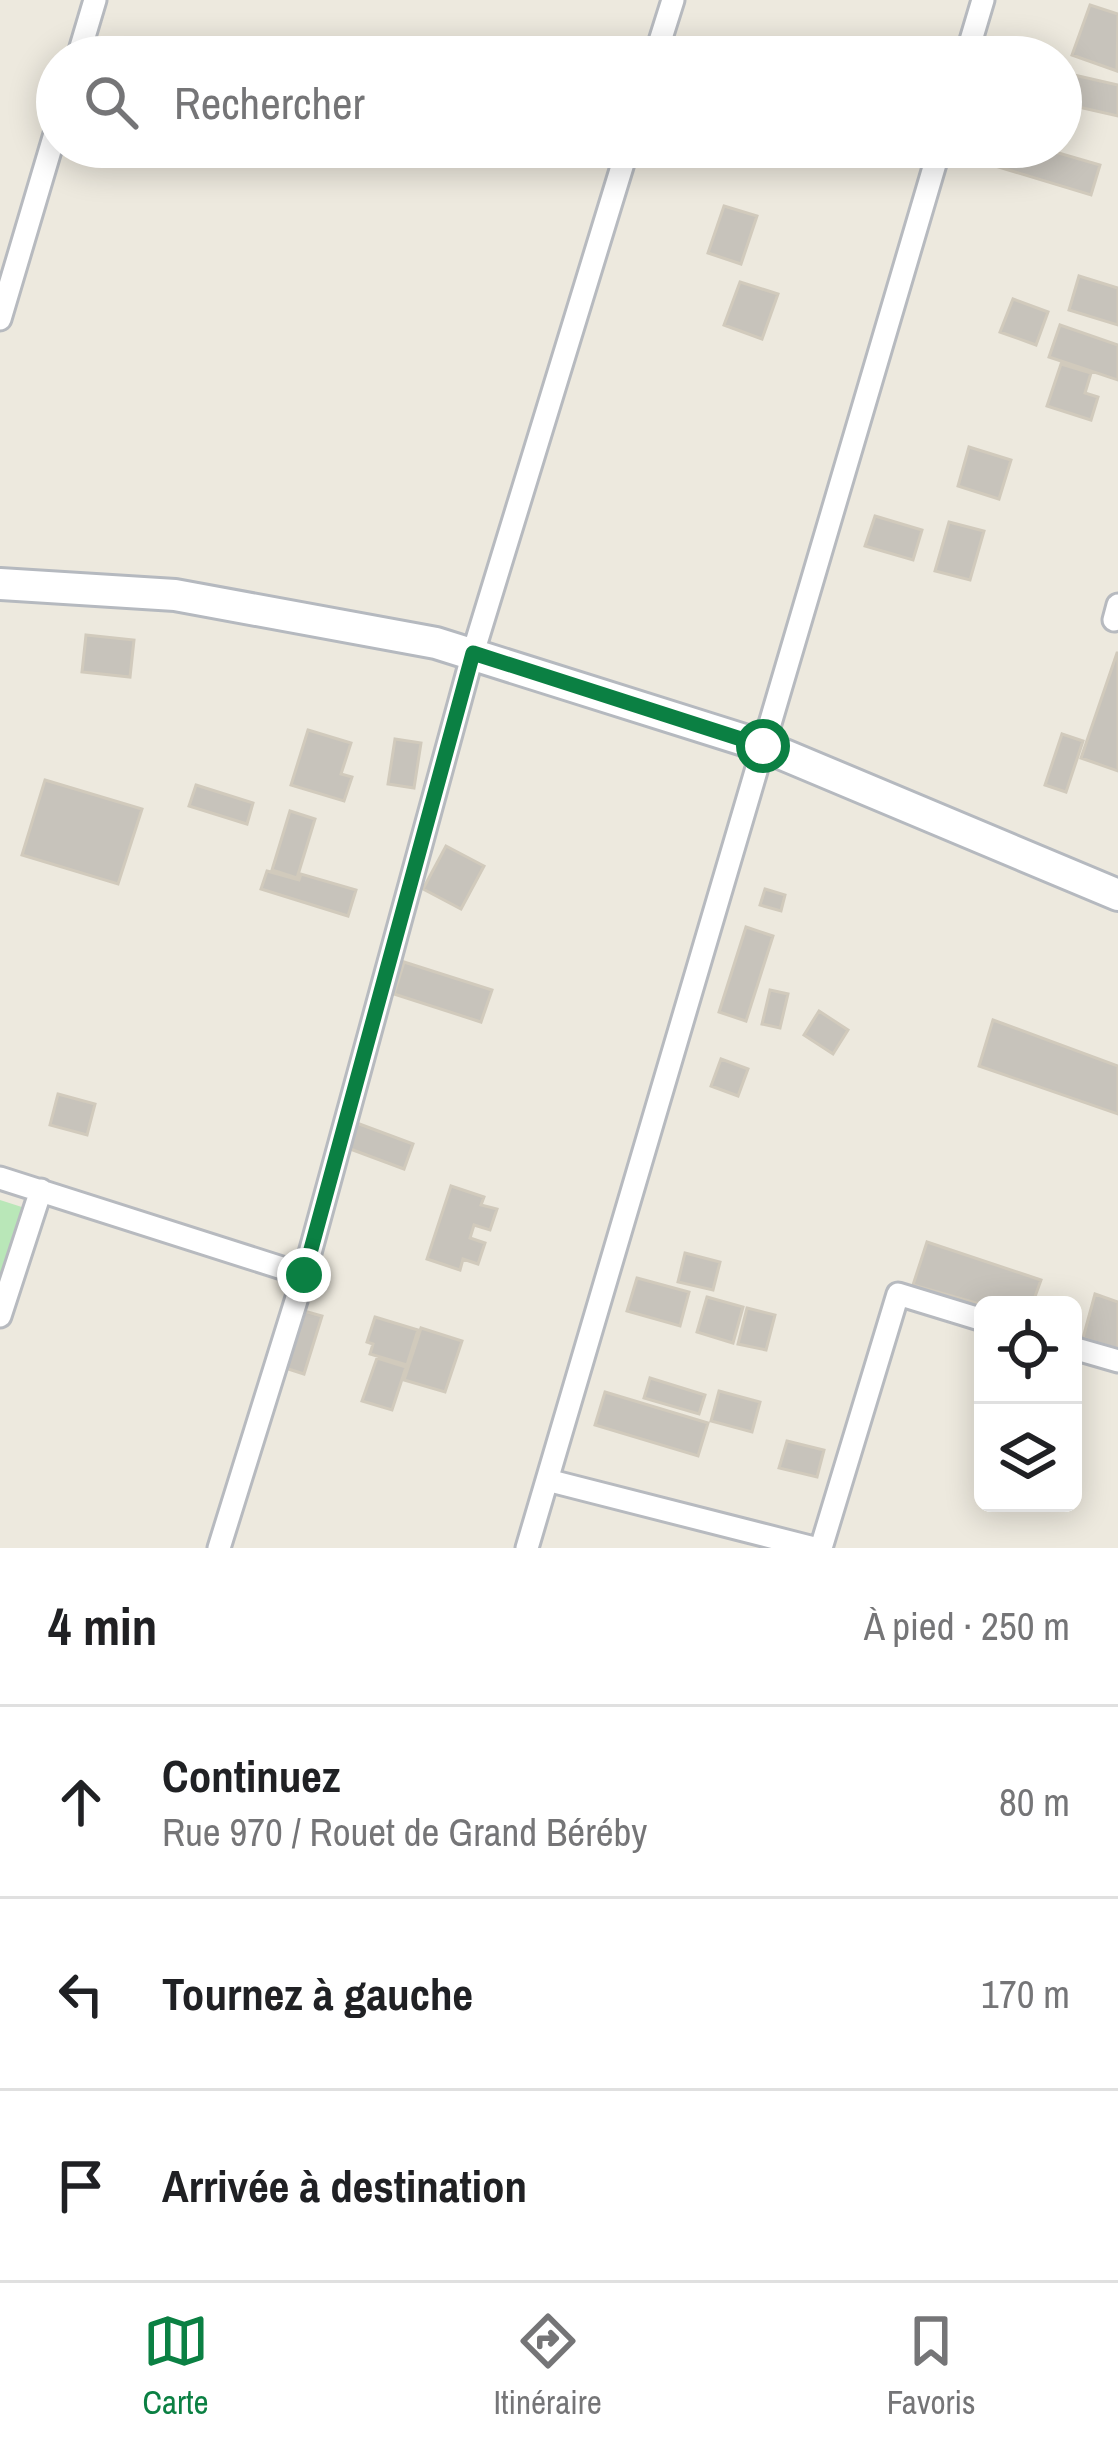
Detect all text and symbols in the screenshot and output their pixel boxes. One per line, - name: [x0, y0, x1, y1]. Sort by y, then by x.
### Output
- search box: [36, 36, 1082, 168]
- icon: search: [78, 69, 144, 135]
- text: Rechercher: [174, 72, 365, 133]
- route start: [736, 719, 790, 773]
- route end: [277, 1248, 331, 1302]
- map controls: [974, 1296, 1082, 1512]
- button: locate: [974, 1296, 1082, 1404]
- button: layers: [974, 1404, 1082, 1512]
- text: 4 min: [48, 1592, 157, 1661]
- text: À pied · 250 m: [864, 1600, 1070, 1652]
- text: Continuez: [162, 1745, 340, 1806]
- icon: ahead: [48, 1769, 114, 1835]
- text: 80 m: [999, 1776, 1070, 1828]
- text: Rue 970 / Rouet de Grand Béréby: [162, 1806, 647, 1858]
- icon: left: [48, 1961, 114, 2027]
- text: Tournez à gauche: [162, 1963, 473, 2024]
- text: 170 m: [981, 1968, 1070, 2020]
- icon: arrive: [48, 2153, 114, 2219]
- text: Arrivée à destination: [162, 2155, 527, 2216]
- tab: Carte: [142, 2308, 209, 2424]
- tab: Itinéraire: [493, 2308, 602, 2424]
- tab: Favoris: [887, 2308, 976, 2424]

